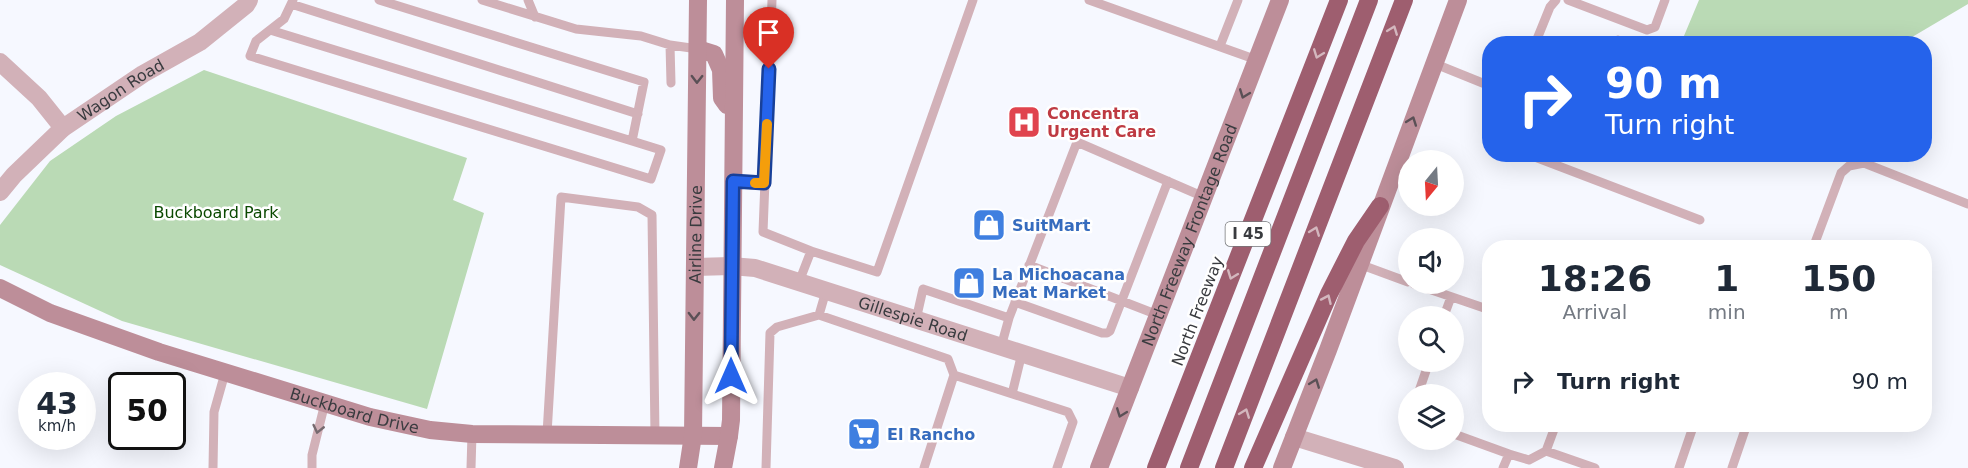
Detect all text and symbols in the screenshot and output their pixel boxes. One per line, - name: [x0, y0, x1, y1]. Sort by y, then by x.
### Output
- pin: [743, 7, 794, 69]
- icon: arrive: [752, 16, 785, 49]
- one-way arrow: [1385, 25, 1398, 36]
- one-way arrow: [1313, 48, 1325, 59]
- street label: Wagon Road: [74, 55, 168, 126]
- text: 90 m: [1605, 59, 1722, 108]
- icon: right: [1506, 60, 1584, 138]
- one-way arrow: [691, 75, 703, 84]
- one-way arrow: [1239, 88, 1251, 99]
- hospital icon: Concentra Urgent Care: [1006, 104, 1042, 140]
- place label: Concentra Urgent Care: [1047, 104, 1156, 141]
- text: Turn right: [1605, 109, 1734, 140]
- one-way arrow: [1404, 116, 1417, 127]
- street label: North Freeway Frontage Road: [1139, 120, 1241, 348]
- north arrow: [1398, 150, 1464, 216]
- map controls: [1398, 150, 1464, 450]
- street label: Airline Drive: [686, 185, 706, 284]
- park label: Buckboard Park: [153, 203, 279, 222]
- shop icon: SuitMart: [971, 207, 1007, 243]
- place label: SuitMart: [1012, 216, 1091, 235]
- road number: I 45: [1226, 222, 1270, 246]
- one-way arrow: [1308, 227, 1320, 238]
- button: sound: [1398, 228, 1464, 294]
- street label: North Freeway: [1167, 253, 1227, 369]
- text: 18:26: [1538, 258, 1652, 299]
- text: 1: [1714, 258, 1739, 299]
- text: 150: [1801, 258, 1876, 299]
- shop icon: La Michoacana Meat Market: [951, 265, 987, 301]
- place label: La Michoacana Meat Market: [992, 265, 1125, 302]
- one-way arrow: [1226, 270, 1239, 280]
- street label: Gillespie Road: [856, 293, 970, 345]
- one-way arrow: [1320, 295, 1332, 306]
- text: Arrival: [1562, 300, 1627, 324]
- text: min: [1708, 300, 1746, 324]
- text: m: [1829, 300, 1849, 324]
- button: search: [1398, 306, 1464, 372]
- one-way arrow: [688, 312, 701, 321]
- position arrow: [699, 344, 763, 408]
- icon: right: [1506, 365, 1539, 398]
- text: Turn right: [1557, 369, 1680, 394]
- text: 90 m: [1852, 369, 1908, 394]
- speed limit sign: 50: [108, 372, 186, 450]
- one-way arrow: [1308, 378, 1321, 388]
- street label: Buckboard Drive: [288, 384, 421, 437]
- button: layers: [1398, 384, 1464, 450]
- text: 43: [36, 386, 78, 421]
- one-way arrow: [1115, 407, 1128, 418]
- one-way arrow: [1238, 409, 1250, 420]
- supermarket icon: El Rancho: [846, 416, 882, 452]
- text: km/h: [38, 417, 76, 435]
- one-way arrow: [312, 424, 325, 434]
- place label: El Rancho: [887, 425, 975, 444]

